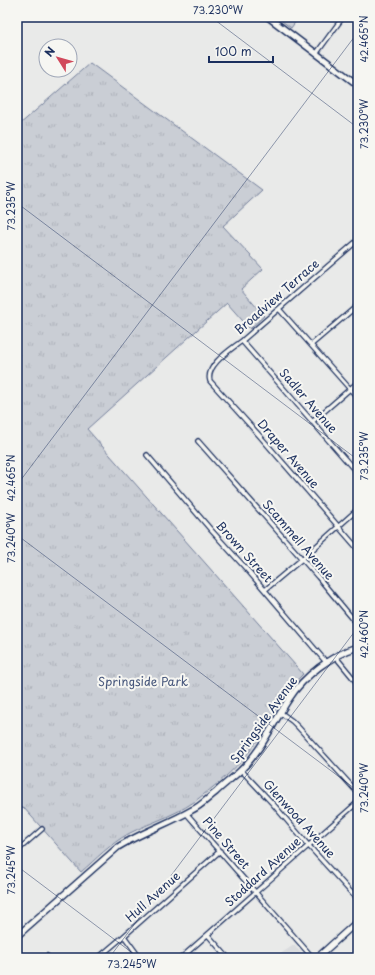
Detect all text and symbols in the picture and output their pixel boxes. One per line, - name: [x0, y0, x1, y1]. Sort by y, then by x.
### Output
- text: 73.230°W: [193, 2, 244, 17]
- text: 42.465°N: [356, 15, 371, 63]
- north arrow: [38, 38, 78, 78]
- scale bar: [209, 38, 273, 64]
- text: 100 m: [215, 42, 252, 60]
- text: N: [40, 43, 59, 60]
- text: 73.230°W: [356, 98, 371, 149]
- text: 73.235°W: [3, 181, 18, 230]
- street label: Broadview Terrace: [230, 254, 323, 338]
- street label: Sadler Avenue: [276, 364, 342, 437]
- street label: Draper Avenue: [254, 415, 324, 492]
- text: 73.235°W: [356, 431, 371, 480]
- text: 42.465°N: [3, 454, 18, 502]
- street label: Scammell Avenue: [259, 495, 339, 584]
- text: 73.240°W: [3, 512, 18, 563]
- street label: Brown Street: [212, 517, 277, 586]
- text: 42.460°N: [356, 610, 371, 658]
- park label: Springside Park: [98, 672, 188, 690]
- street label: Springside Avenue: [225, 672, 301, 767]
- text: 73.240°W: [356, 762, 371, 813]
- street label: Glenwood Avenue: [260, 775, 340, 862]
- street label: Pine Street: [199, 812, 255, 873]
- street label: Stoddard Avenue: [220, 832, 305, 910]
- text: 73.245°W: [3, 845, 18, 894]
- street label: Hull Avenue: [121, 866, 184, 926]
- text: 73.245°W: [108, 956, 157, 971]

